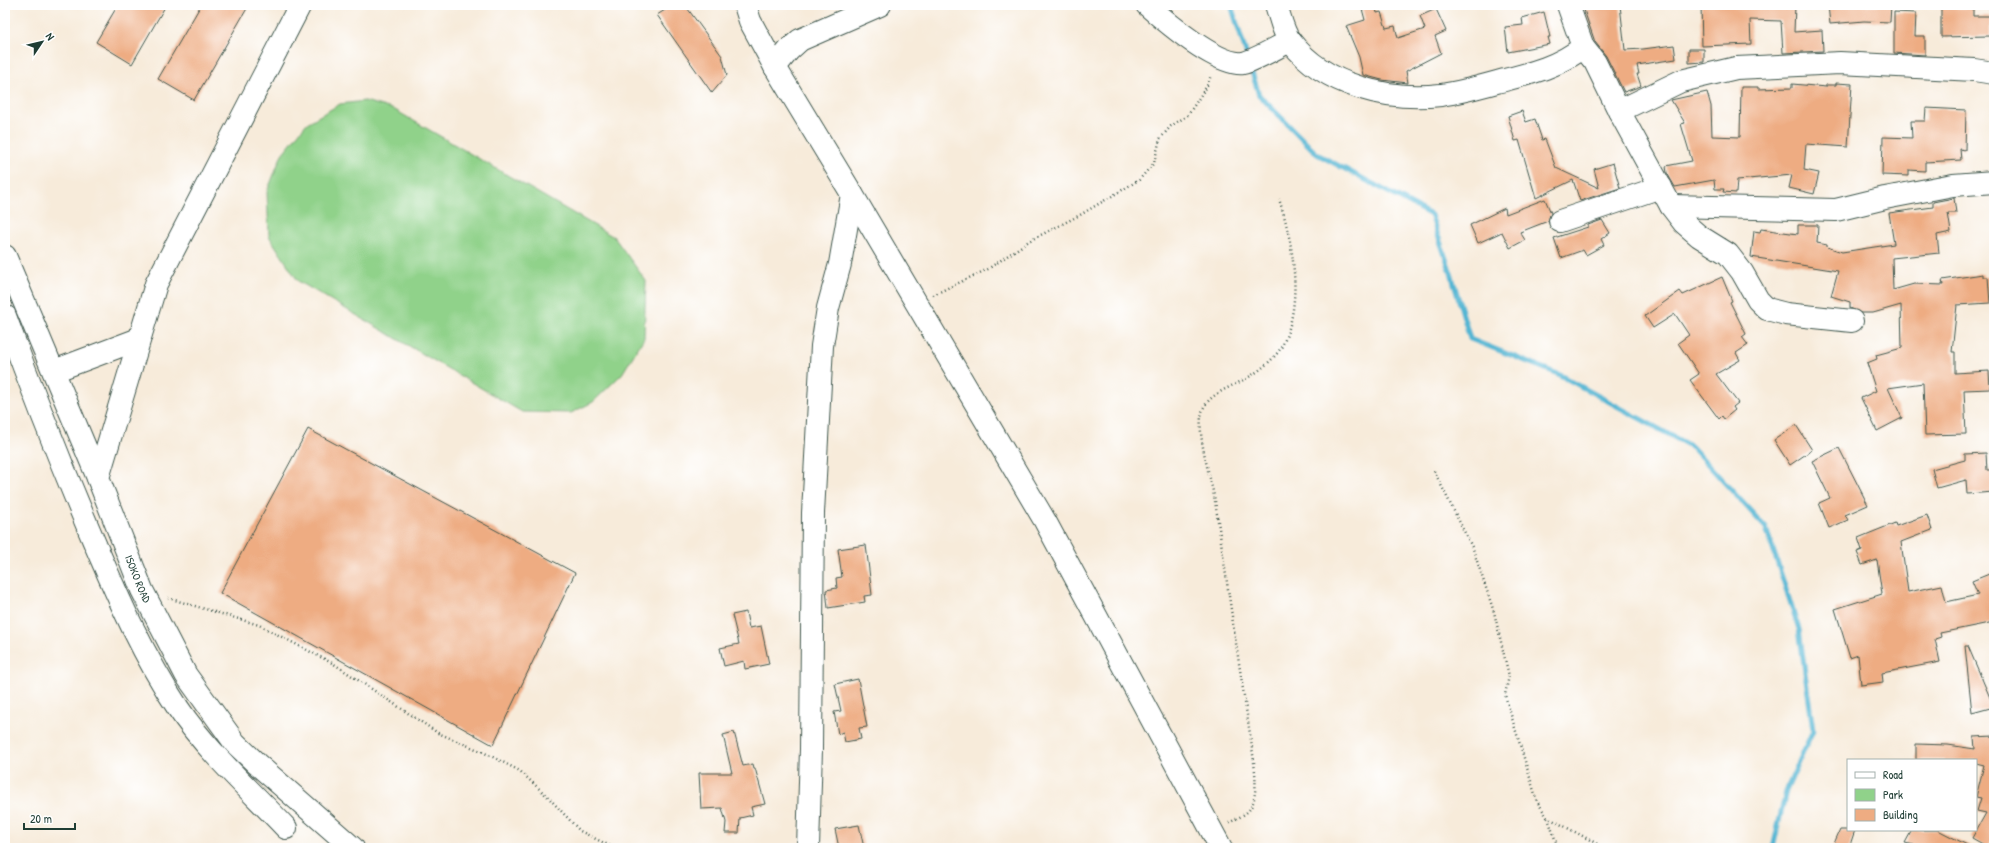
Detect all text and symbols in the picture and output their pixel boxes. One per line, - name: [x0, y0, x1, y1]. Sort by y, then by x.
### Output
- north arrow: [22, 22, 62, 62]
- text: N: [43, 30, 58, 43]
- street label: ISOKO ROAD: [122, 553, 155, 605]
- legend: [1847, 759, 1977, 831]
- text: Road: [1883, 766, 1903, 783]
- text: Park: [1883, 786, 1903, 803]
- scale bar: [24, 805, 75, 831]
- text: Building: [1883, 806, 1918, 823]
- text: 20 m: [30, 810, 52, 827]

